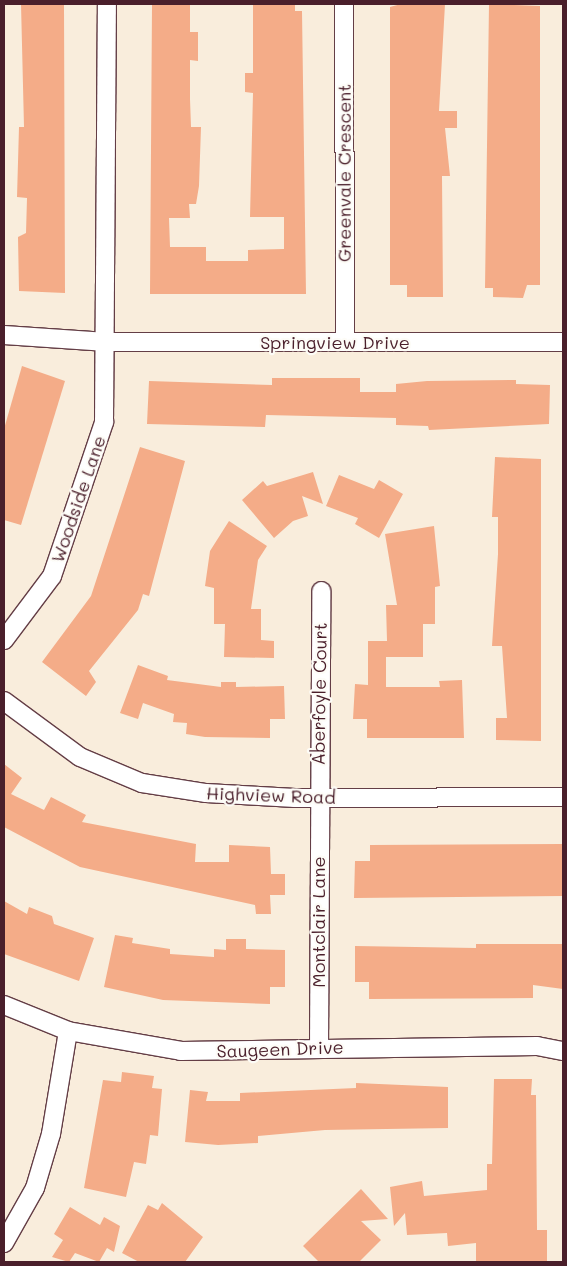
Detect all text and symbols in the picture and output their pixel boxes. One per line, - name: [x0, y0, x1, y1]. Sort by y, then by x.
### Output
- street label: Greenvale Crescent: [333, 84, 355, 262]
- street label: Springview Drive: [260, 331, 410, 353]
- street label: Woodside Lane: [46, 433, 110, 565]
- street label: Aberfoyle Court: [307, 622, 331, 766]
- street label: Highview Road: [206, 782, 336, 808]
- street label: Montclair Lane: [307, 856, 329, 988]
- street label: Saugeen Drive: [216, 1036, 344, 1062]

